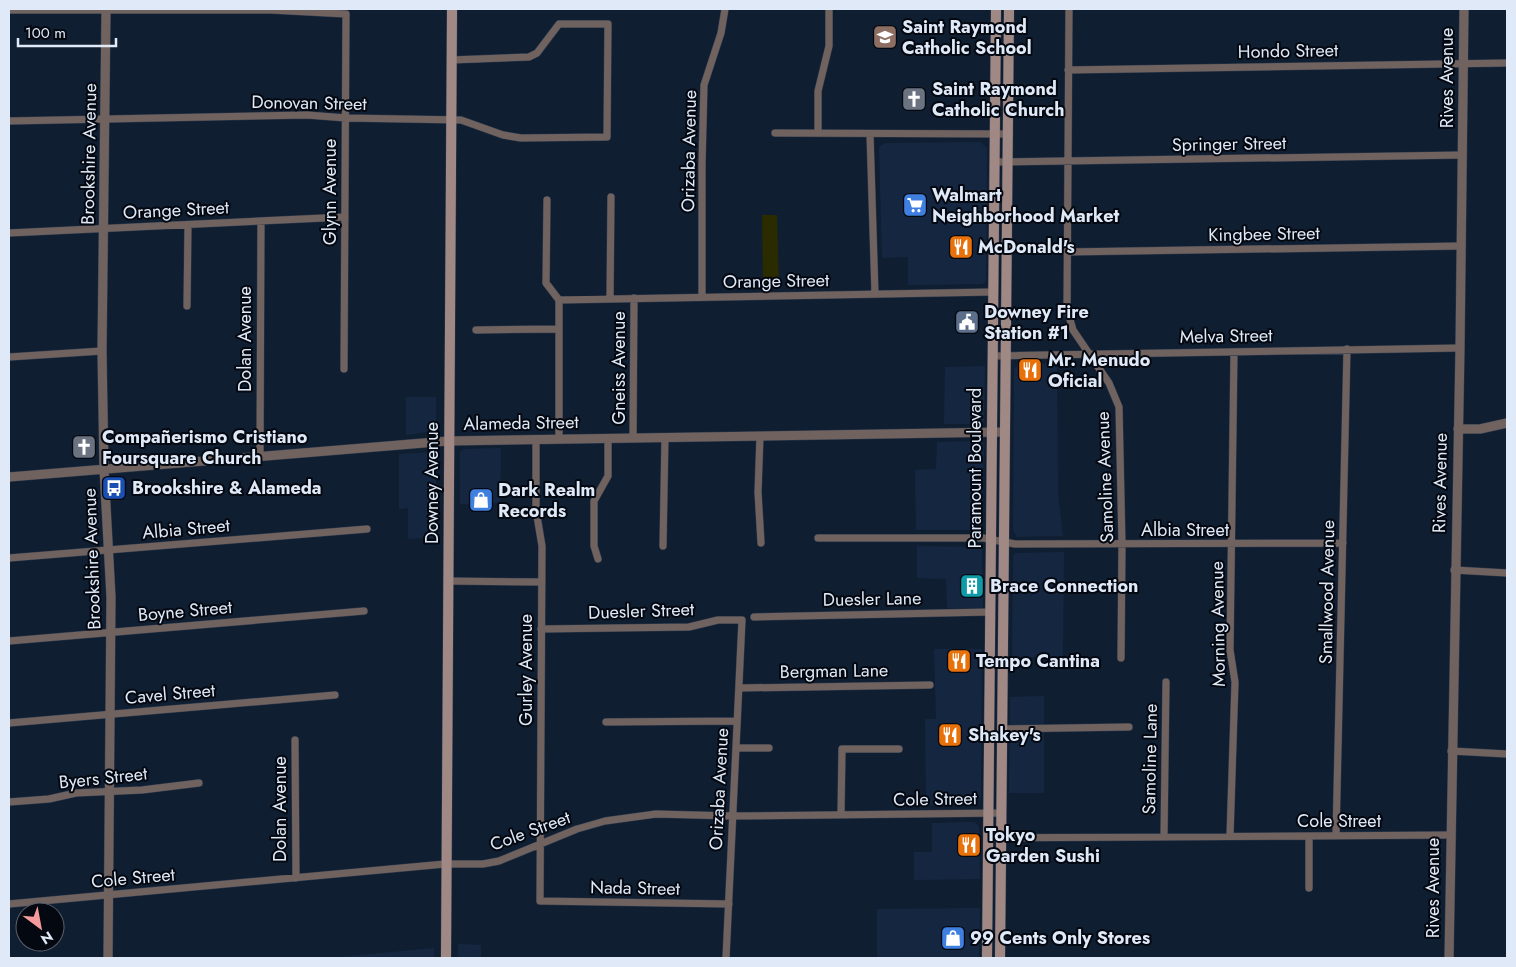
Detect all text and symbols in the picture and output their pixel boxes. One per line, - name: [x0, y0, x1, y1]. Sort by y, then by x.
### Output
- place label: Saint Raymond Catholic School: [902, 14, 1032, 61]
- scale bar: [18, 15, 115, 47]
- text: 100 m: [25, 22, 66, 44]
- school or university icon: Saint Raymond Catholic School: [872, 24, 898, 50]
- street label: Rives Avenue: [1434, 28, 1460, 128]
- street label: Hondo Street: [1237, 37, 1339, 65]
- place label: Saint Raymond Catholic Church: [932, 76, 1065, 123]
- street label: Brookshire Avenue: [75, 83, 103, 225]
- church icon: Saint Raymond Catholic Church: [901, 86, 927, 112]
- street label: Donovan Street: [251, 89, 368, 117]
- street label: Orizaba Avenue: [675, 90, 703, 212]
- street label: Springer Street: [1172, 130, 1287, 158]
- street label: Glynn Avenue: [317, 139, 343, 245]
- place label: Walmart Neighborhood Market: [932, 182, 1119, 229]
- supermarket icon: Walmart Neighborhood Market: [902, 192, 928, 218]
- street label: Orange Street: [122, 194, 230, 226]
- street label: Kingbee Street: [1208, 220, 1321, 248]
- restaurant icon: McDonald's: [948, 234, 974, 260]
- place label: McDonald's: [978, 234, 1075, 260]
- street label: Orange Street: [723, 267, 830, 295]
- street label: Dolan Avenue: [232, 286, 258, 392]
- place label: Downey Fire Station #1: [984, 299, 1089, 346]
- public building icon: Downey Fire Station #1: [954, 309, 980, 335]
- street label: Gneiss Avenue: [606, 311, 632, 425]
- street label: Melva Street: [1179, 322, 1273, 350]
- place label: Mr. Menudo Oficial: [1048, 347, 1151, 394]
- restaurant icon: Mr. Menudo Oficial: [1017, 357, 1043, 383]
- street label: Paramount Boulevard: [962, 388, 988, 548]
- street label: Alameda Street: [463, 409, 580, 437]
- street label: Samoline Avenue: [1090, 411, 1120, 543]
- street label: Downey Avenue: [419, 422, 445, 544]
- place label: Compañerismo Cristiano Foursquare Church: [102, 424, 308, 471]
- street label: Rives Avenue: [1426, 433, 1454, 533]
- church icon: Compañerismo Cristiano Foursquare Church: [71, 434, 97, 460]
- bus stop icon: Brookshire & Alameda: [101, 475, 127, 501]
- place label: Brookshire & Alameda: [132, 475, 322, 501]
- place label: Dark Realm Records: [498, 477, 595, 524]
- shop icon: Dark Realm Records: [468, 487, 494, 513]
- street label: Brookshire Avenue: [77, 488, 107, 630]
- street label: Albia Street: [141, 512, 232, 546]
- street label: Albia Street: [1141, 517, 1230, 543]
- street label: Smallwood Avenue: [1313, 520, 1341, 664]
- street label: Morning Avenue: [1204, 561, 1232, 687]
- building icon: Brace Connection: [959, 573, 985, 599]
- place label: Brace Connection: [990, 573, 1138, 599]
- street label: Duesler Lane: [822, 585, 922, 613]
- street label: Boyne Street: [137, 594, 234, 628]
- street label: Duesler Street: [588, 596, 695, 626]
- street label: Gurley Avenue: [513, 614, 539, 726]
- restaurant icon: Tempo Cantina: [946, 648, 972, 674]
- place label: Tempo Cantina: [976, 648, 1100, 674]
- street label: Bergman Lane: [780, 657, 888, 685]
- street label: Cavel Street: [124, 677, 217, 711]
- street label: Samoline Lane: [1136, 703, 1164, 815]
- restaurant icon: Shakey's: [937, 722, 963, 748]
- place label: Shakey's: [968, 722, 1041, 748]
- street label: Orizaba Avenue: [703, 727, 735, 851]
- street label: Dolan Avenue: [267, 756, 293, 862]
- street label: Byers Street: [58, 760, 149, 796]
- street label: Cole Street: [893, 785, 978, 813]
- street label: Cole Street: [486, 804, 575, 858]
- street label: Cole Street: [1297, 808, 1382, 834]
- place label: Tokyo Garden Sushi: [986, 822, 1100, 869]
- restaurant icon: Tokyo Garden Sushi: [956, 832, 982, 858]
- street label: Rives Avenue: [1420, 838, 1446, 938]
- street label: Cole Street: [90, 861, 177, 895]
- street label: Nada Street: [590, 874, 681, 902]
- north arrow: [15, 902, 65, 952]
- shop icon: 99 Cents Only Stores: [940, 925, 966, 951]
- place label: 99 Cents Only Stores: [970, 925, 1150, 951]
- text: N: [37, 927, 57, 949]

